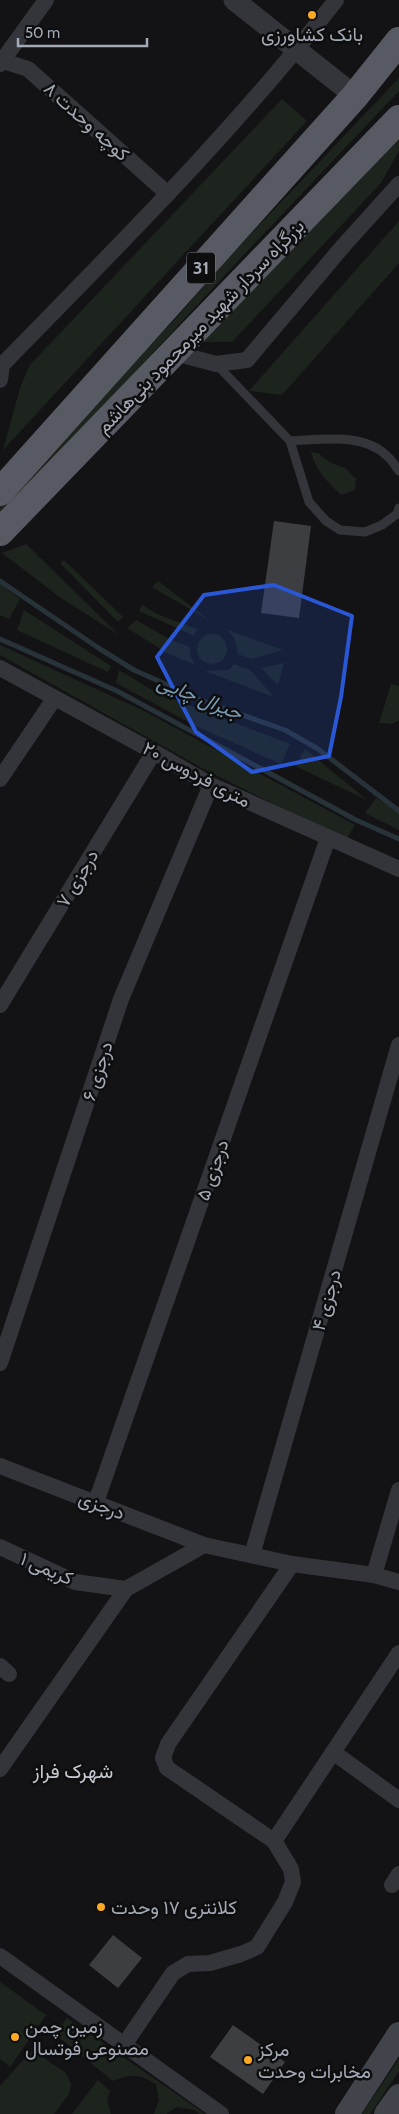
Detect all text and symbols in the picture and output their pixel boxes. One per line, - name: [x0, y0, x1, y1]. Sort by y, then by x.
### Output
- marker: بانک کشاورزی: [306, 9, 318, 21]
- scale bar: [18, 15, 146, 47]
- place label: بانک کشاورزی: [261, 23, 363, 46]
- text: 50 m: [25, 24, 60, 42]
- street label: کوچه وحدت ۸: [38, 77, 134, 167]
- street label: بزرگراه سردار شهید میرمحمود بنی‌هاشم: [92, 214, 310, 439]
- road number: 31: [187, 252, 215, 284]
- water label: جیرال چایی: [153, 669, 247, 727]
- street label: ۲۰ متری فردوس: [139, 736, 255, 812]
- street label: درجزی ۷: [51, 845, 104, 911]
- street label: درجزی ۶: [77, 1039, 118, 1104]
- street label: درجزی ۵: [191, 1137, 234, 1204]
- street label: درجزی ۴: [307, 1267, 346, 1333]
- street label: درجزی: [75, 1486, 128, 1525]
- street label: کریمی ۱: [17, 1547, 77, 1590]
- district label: شهرک فراز: [32, 1759, 113, 1784]
- place label: کلانتری ۱۷ وحدت: [111, 1896, 237, 1919]
- marker: کلانتری ۱۷ وحدت: [95, 1901, 107, 1913]
- place label: زمین چمن مصنوعی فوتسال: [25, 2015, 149, 2060]
- marker: زمین چمن مصنوعی فوتسال: [9, 2031, 21, 2043]
- place label: مرکز مخابرات وحدت: [257, 2038, 371, 2083]
- marker: مرکز مخابرات وحدت: [242, 2054, 254, 2066]

